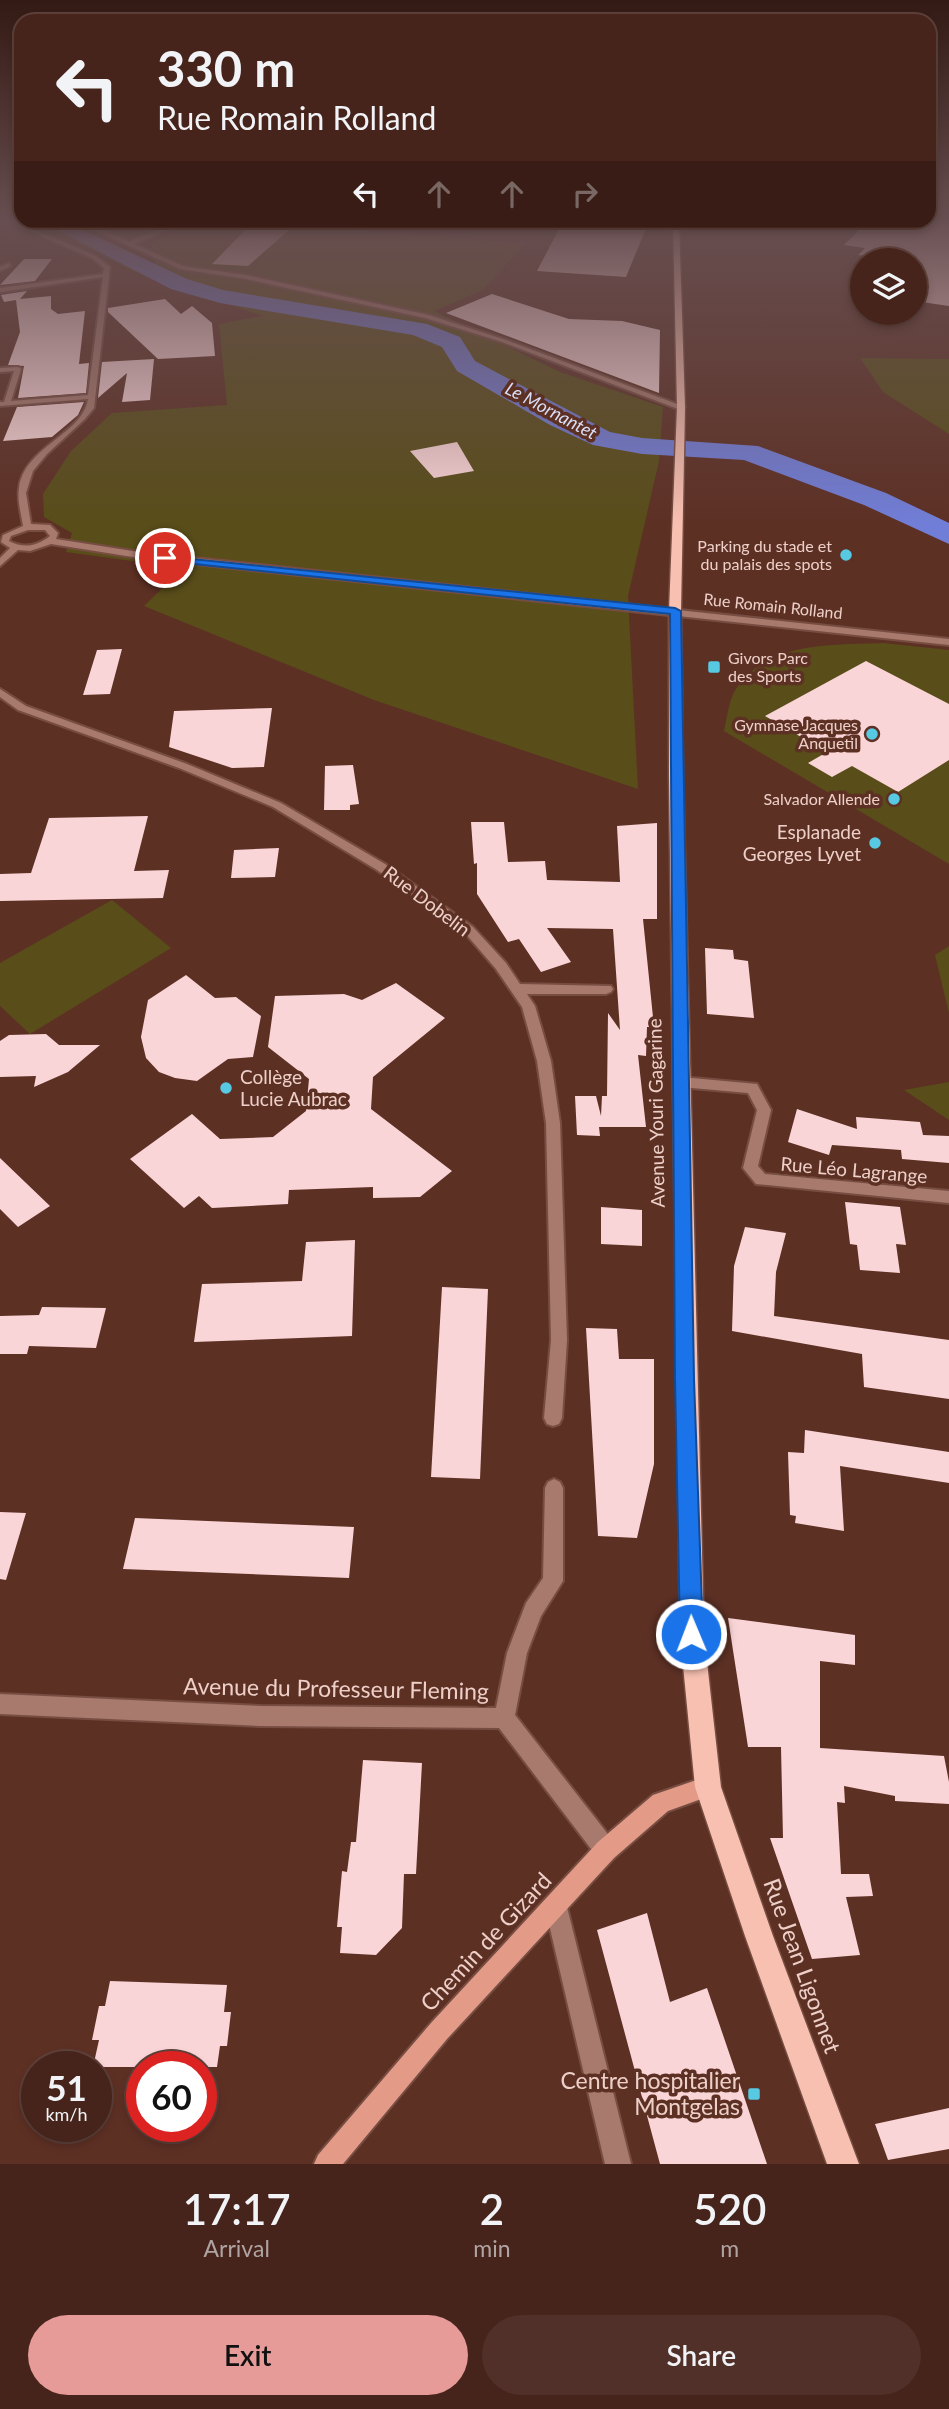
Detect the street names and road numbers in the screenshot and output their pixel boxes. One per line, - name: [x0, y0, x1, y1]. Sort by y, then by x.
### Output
- street label: Rue Romain Rolland: [703, 589, 844, 622]
- street label: Rue Dobelin: [379, 861, 475, 941]
- street label: Avenue Youri Gagarine: [642, 1018, 669, 1208]
- street label: Rue Léo Lagrange: [780, 1152, 928, 1187]
- street label: Avenue du Professeur Fleming: [183, 1671, 489, 1705]
- street label: Chemin de Gizard: [414, 1866, 557, 2016]
- street label: Rue Jean Ligonnet: [758, 1874, 848, 2058]

